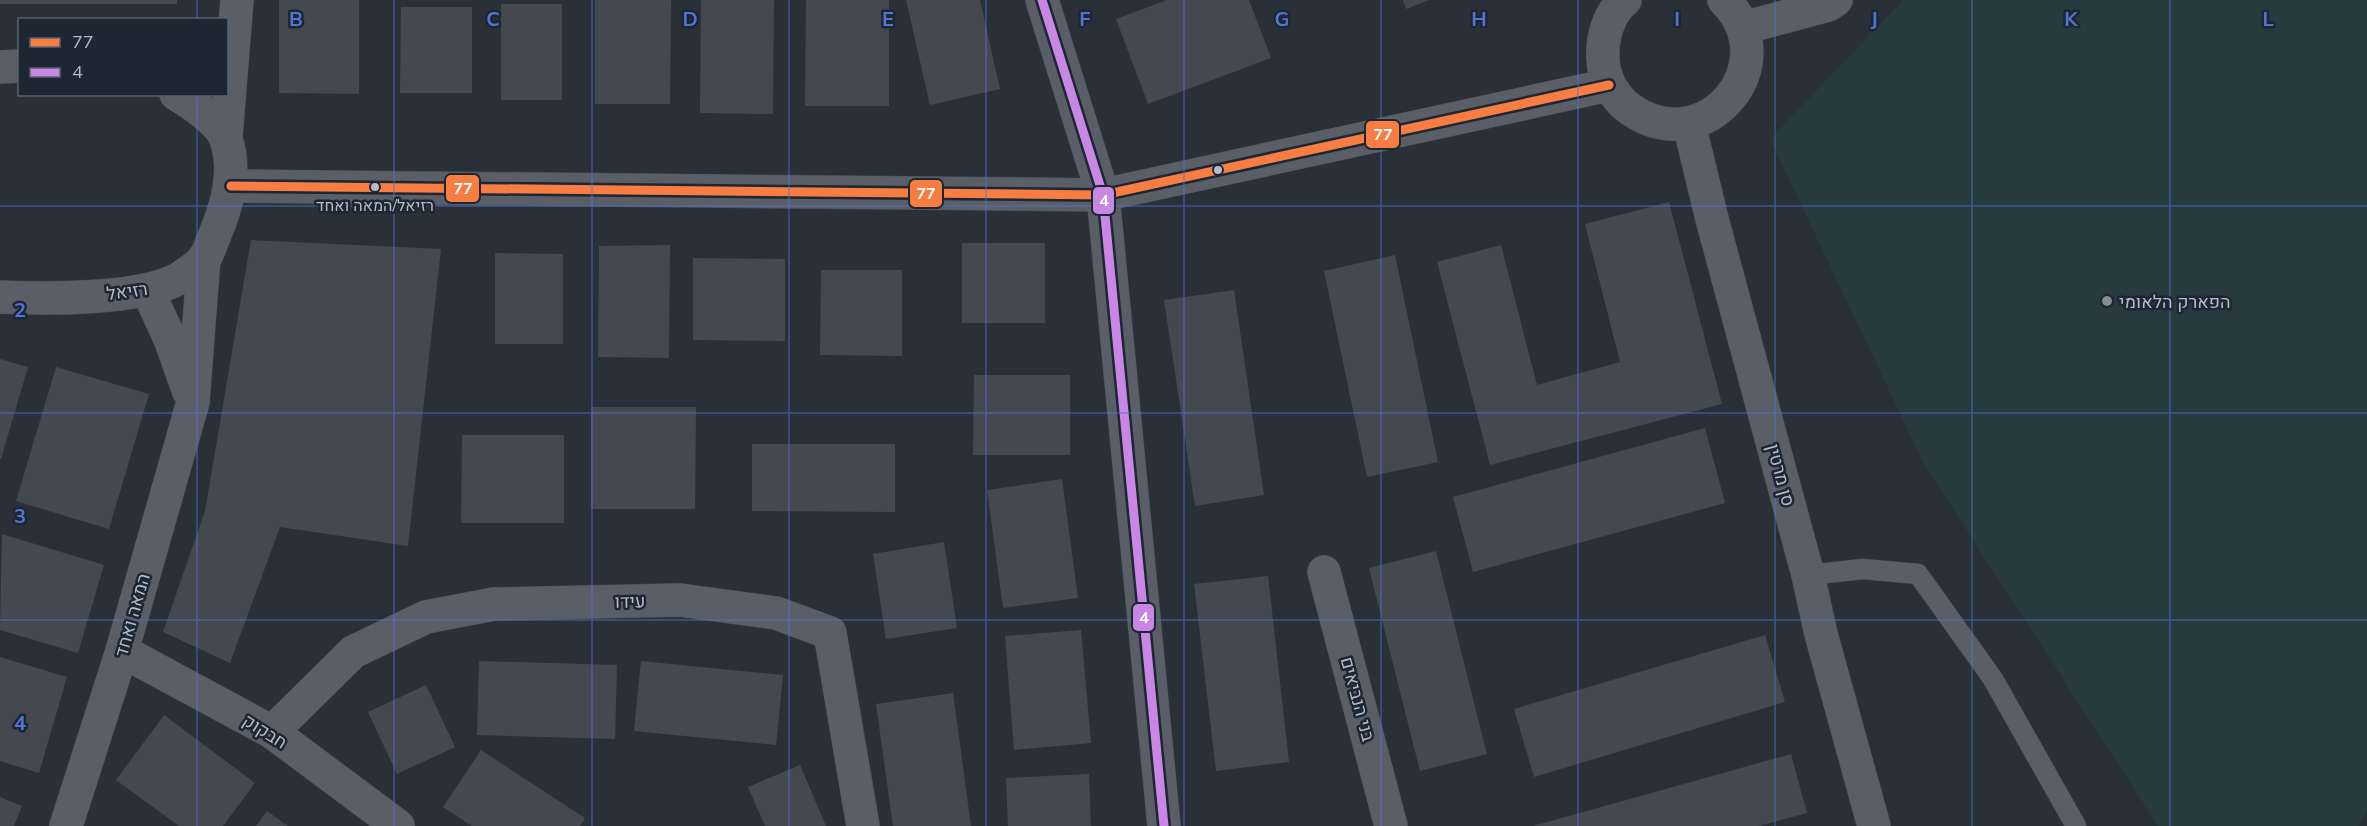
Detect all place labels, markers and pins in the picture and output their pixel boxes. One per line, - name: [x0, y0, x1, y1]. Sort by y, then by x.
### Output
- unlabelled marker: [1212, 164, 1224, 176]
- marker: רזיאל/המאה ואחד: [369, 181, 381, 193]
- place label: רזיאל/המאה ואחד: [316, 195, 434, 215]
- place label: הפארק הלאומי: [2119, 290, 2231, 313]
- marker: הפארק הלאומי: [2100, 294, 2114, 308]

